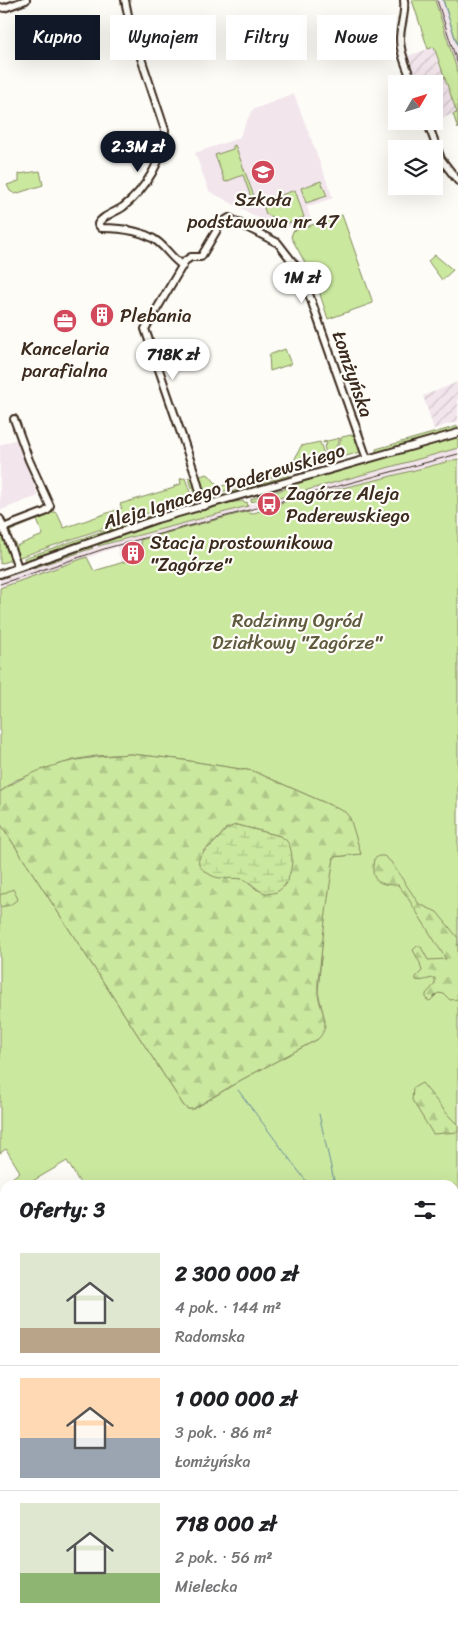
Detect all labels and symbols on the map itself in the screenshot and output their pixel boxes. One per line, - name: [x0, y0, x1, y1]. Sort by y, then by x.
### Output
- north arrow: [388, 75, 442, 130]
- pin: 2.3M zł: [92, 130, 184, 173]
- school or university icon: Szkoła podstawowa nr 47: [250, 159, 276, 185]
- place label: Szkoła podstawowa nr 47: [186, 183, 340, 238]
- pin: 1M zł: [267, 262, 337, 304]
- place label: Plebania: [120, 299, 192, 332]
- building icon: Plebania: [89, 302, 115, 328]
- office icon: Kancelaria parafialna: [52, 308, 78, 334]
- street label: Łomżyńska: [323, 326, 383, 422]
- place label: Kancelaria parafialna: [21, 332, 110, 387]
- pin: 718K zł: [127, 338, 219, 381]
- street label: Aleja Ignacego Paderewskiego: [98, 433, 349, 539]
- place label: Zagórze Aleja Paderewskiego: [286, 477, 410, 532]
- bus stop icon: Zagórze Aleja Paderewskiego: [256, 491, 282, 517]
- place label: Stacja prostownikowa "Zagórze": [150, 526, 334, 581]
- building icon: Stacja prostownikowa "Zagórze": [120, 540, 146, 566]
- park label: Rodzinny Ogród Działkowy "Zagórze": [212, 604, 383, 659]

